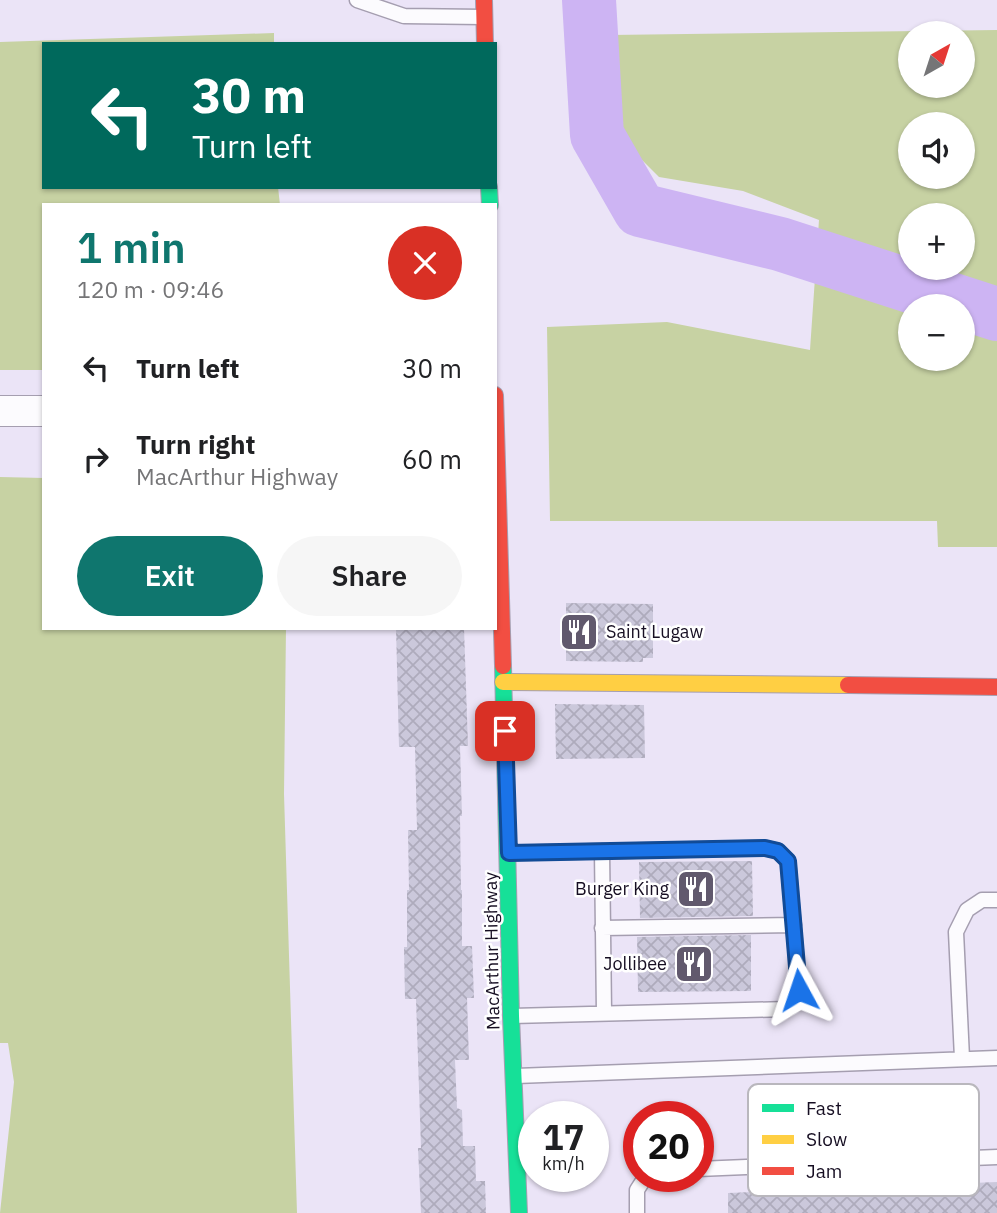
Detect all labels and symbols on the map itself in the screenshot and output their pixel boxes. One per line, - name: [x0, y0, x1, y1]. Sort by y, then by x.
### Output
- north arrow: [898, 21, 975, 98]
- restaurant icon: Saint Lugaw: [558, 611, 600, 653]
- place label: Saint Lugaw: [606, 620, 703, 643]
- pin: [475, 701, 535, 761]
- restaurant icon: Burger King: [675, 868, 717, 910]
- street label: MacArthur Highway: [479, 872, 504, 1030]
- place label: Burger King: [575, 877, 669, 900]
- restaurant icon: Jollibee: [673, 943, 715, 985]
- place label: Jollibee: [603, 952, 667, 975]
- position arrow: [762, 953, 836, 1027]
- legend: [748, 1084, 979, 1196]
- text: Fast: [806, 1096, 842, 1120]
- speed limit sign: 20: [623, 1101, 714, 1192]
- text: Slow: [806, 1127, 847, 1151]
- text: Jam: [806, 1159, 842, 1183]

